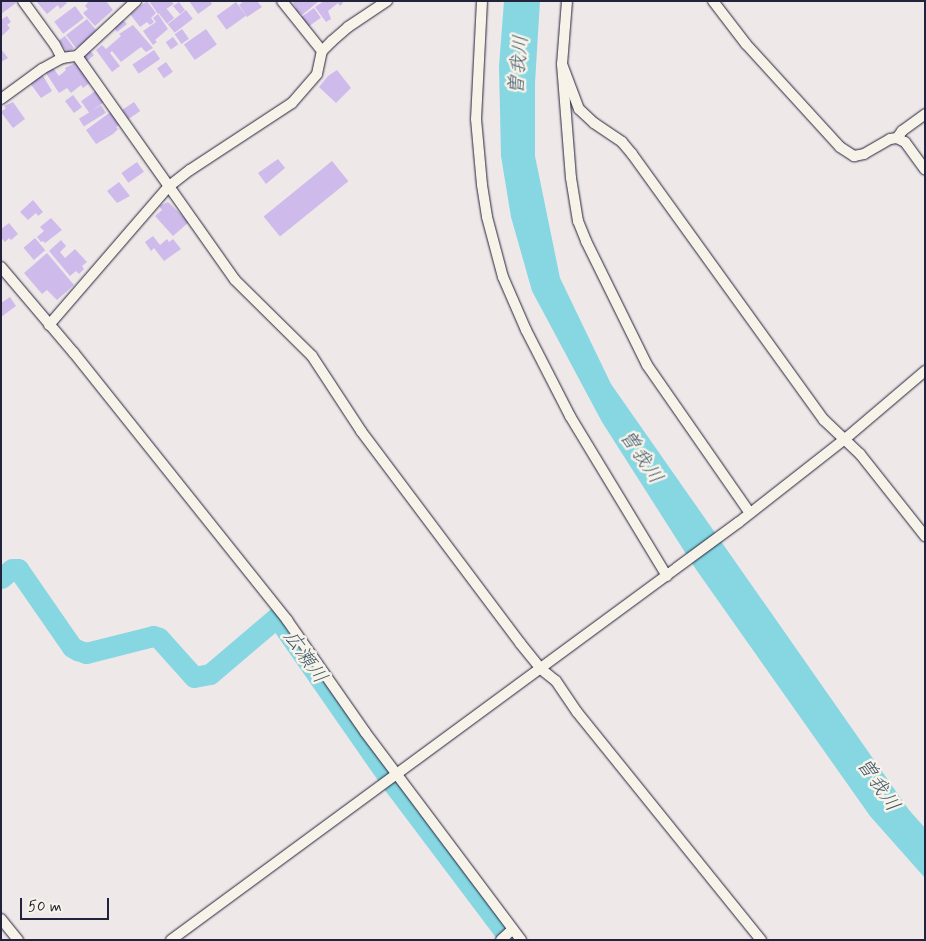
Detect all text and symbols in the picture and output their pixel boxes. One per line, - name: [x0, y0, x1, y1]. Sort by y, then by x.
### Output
- water label: 曽我川: [504, 34, 534, 96]
- water label: 曽我川: [614, 425, 668, 489]
- water label: 広瀬川: [278, 626, 332, 688]
- water label: 曽我川: [851, 753, 905, 817]
- scale bar: [22, 888, 111, 920]
- text: 50 m: [28, 897, 62, 917]

